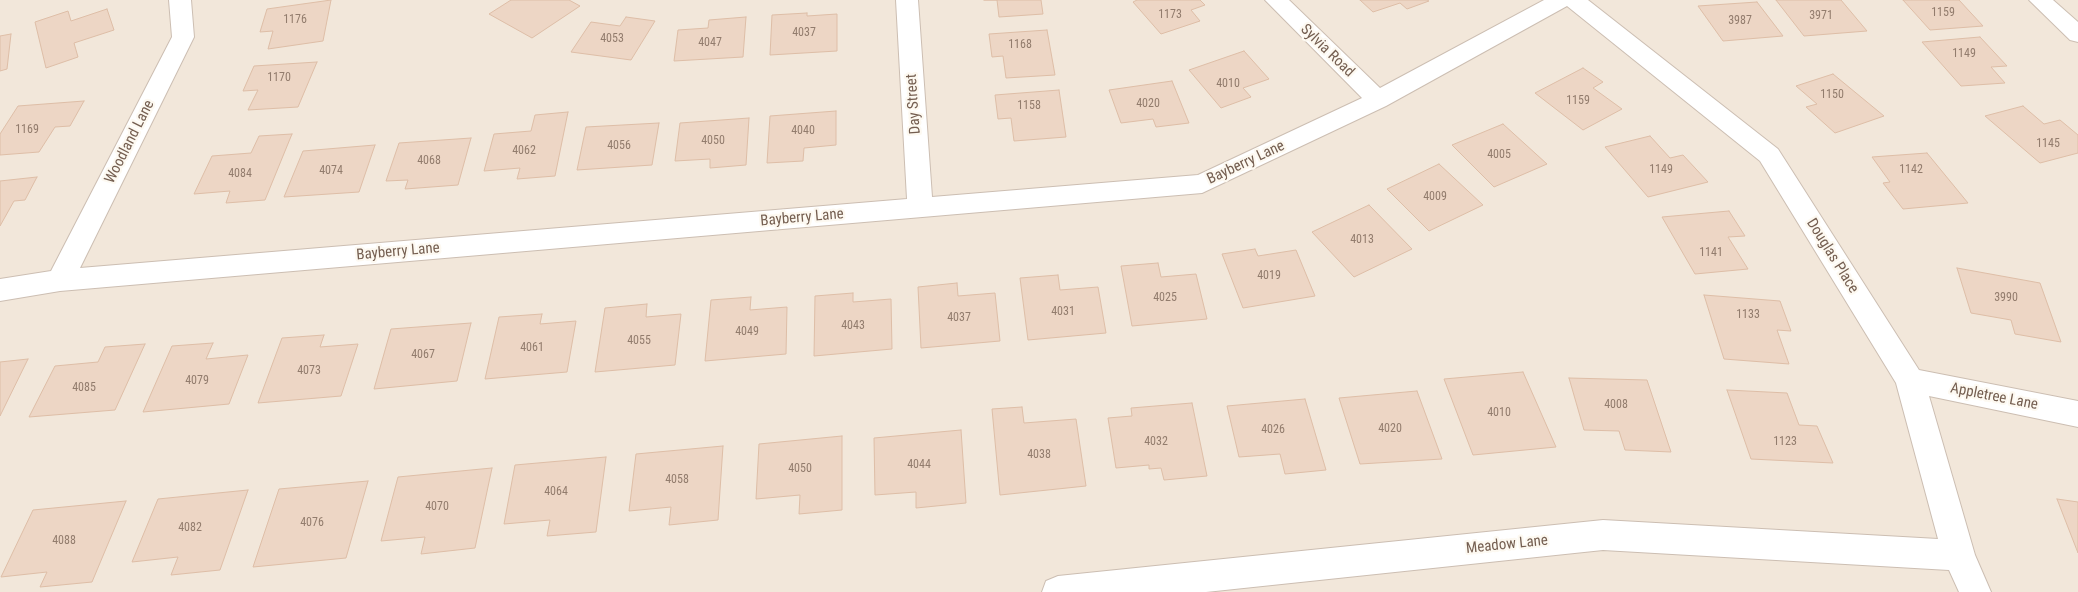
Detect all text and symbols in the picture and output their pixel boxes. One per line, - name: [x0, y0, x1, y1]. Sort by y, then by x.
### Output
- house number: 1159: [1931, 6, 1955, 20]
- house number: 1173: [1158, 8, 1182, 22]
- house number: 3971: [1809, 9, 1833, 23]
- house number: 1176: [283, 13, 307, 27]
- house number: 3987: [1728, 14, 1752, 28]
- street label: Sylvia Road: [1296, 21, 1358, 81]
- house number: 4037: [792, 26, 816, 40]
- house number: 4053: [600, 32, 624, 46]
- house number: 4047: [698, 36, 722, 50]
- house number: 1168: [1008, 38, 1032, 52]
- house number: 1149: [1952, 47, 1976, 61]
- house number: 1170: [267, 71, 291, 85]
- street label: Day Street: [903, 73, 925, 135]
- house number: 4010: [1216, 77, 1240, 91]
- house number: 1150: [1820, 88, 1844, 102]
- house number: 1159: [1566, 94, 1590, 108]
- street label: Woodland Lane: [101, 97, 159, 187]
- house number: 4020: [1136, 97, 1160, 111]
- house number: 1158: [1017, 99, 1041, 113]
- house number: 1169: [15, 123, 39, 137]
- house number: 4040: [791, 124, 815, 138]
- house number: 4050: [701, 134, 725, 148]
- street label: Bayberry Lane: [1204, 137, 1288, 189]
- house number: 1145: [2036, 137, 2060, 151]
- house number: 4056: [607, 139, 631, 153]
- house number: 4062: [512, 144, 536, 158]
- house number: 4005: [1487, 148, 1511, 162]
- house number: 4068: [417, 154, 441, 168]
- house number: 1149: [1649, 163, 1673, 177]
- house number: 1142: [1899, 163, 1923, 177]
- house number: 4074: [319, 164, 343, 178]
- house number: 4084: [228, 167, 252, 181]
- house number: 4009: [1423, 190, 1447, 204]
- street label: Bayberry Lane: [760, 205, 844, 231]
- street label: Douglas Place: [1802, 215, 1862, 297]
- house number: 4013: [1350, 233, 1374, 247]
- street label: Bayberry Lane: [356, 239, 440, 265]
- house number: 1141: [1699, 246, 1723, 260]
- house number: 4019: [1257, 269, 1281, 283]
- house number: 4025: [1153, 291, 1177, 305]
- house number: 3990: [1994, 291, 2018, 305]
- house number: 4031: [1051, 305, 1075, 319]
- house number: 1133: [1736, 308, 1760, 322]
- house number: 4037: [947, 311, 971, 325]
- house number: 4043: [841, 319, 865, 333]
- house number: 4049: [735, 325, 759, 339]
- house number: 4055: [627, 334, 651, 348]
- house number: 4061: [520, 341, 544, 355]
- house number: 4067: [411, 348, 435, 362]
- house number: 4073: [297, 364, 321, 378]
- house number: 4079: [185, 374, 209, 388]
- street label: Appletree Lane: [1949, 380, 2039, 414]
- house number: 4085: [72, 381, 96, 395]
- house number: 4008: [1604, 398, 1628, 412]
- house number: 4010: [1487, 406, 1511, 420]
- house number: 4020: [1378, 422, 1402, 436]
- house number: 4026: [1261, 423, 1285, 437]
- house number: 4032: [1144, 435, 1168, 449]
- house number: 1123: [1773, 435, 1797, 449]
- house number: 4038: [1027, 448, 1051, 462]
- house number: 4044: [907, 458, 931, 472]
- house number: 4050: [788, 462, 812, 476]
- house number: 4058: [665, 473, 689, 487]
- house number: 4064: [544, 485, 568, 499]
- house number: 4070: [425, 500, 449, 514]
- house number: 4076: [300, 516, 324, 530]
- house number: 4082: [178, 521, 202, 535]
- street label: Meadow Lane: [1465, 532, 1549, 558]
- house number: 4088: [52, 534, 76, 548]

